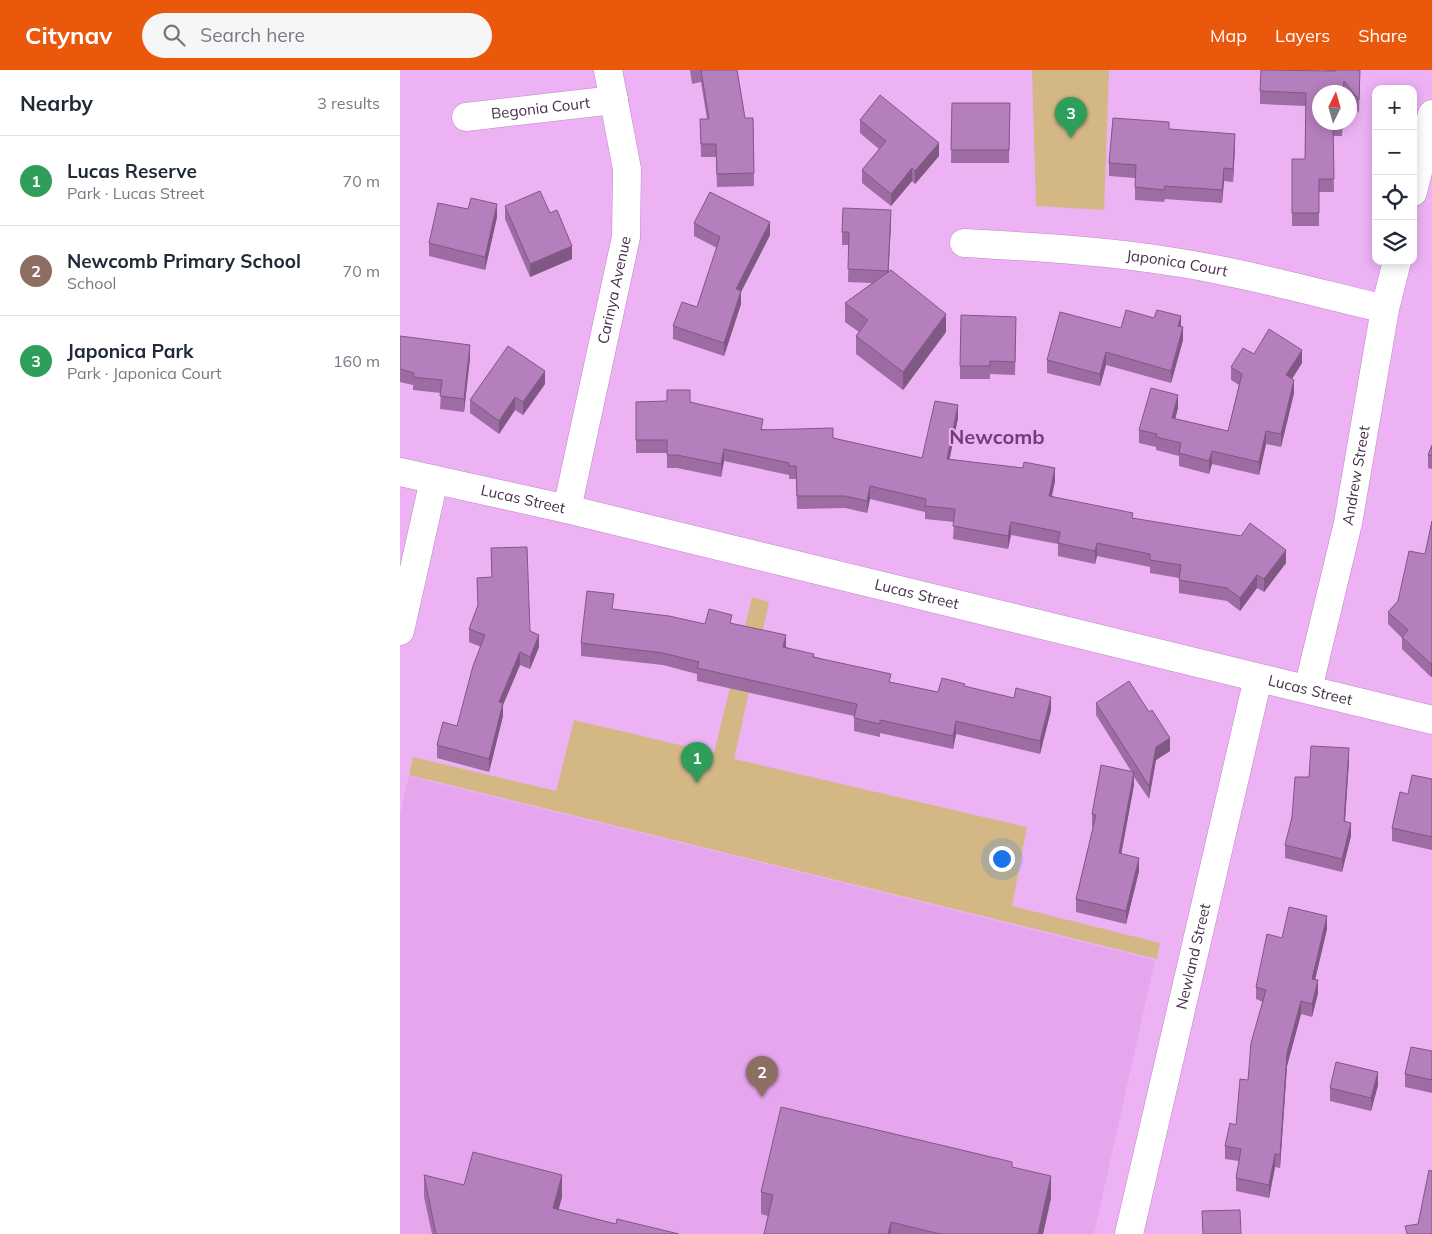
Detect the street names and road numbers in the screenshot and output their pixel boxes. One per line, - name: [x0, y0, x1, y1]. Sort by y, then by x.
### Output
- street label: Begonia Court: [490, 93, 591, 123]
- street label: Carinya Avenue: [593, 234, 635, 346]
- street label: Japonica Court: [1125, 245, 1229, 280]
- street label: Andrew Street: [1338, 424, 1374, 527]
- street label: Lucas Street: [479, 480, 567, 517]
- street label: Lucas Street: [873, 574, 961, 613]
- street label: Lucas Street: [1266, 670, 1354, 709]
- street label: Newland Street: [1171, 901, 1214, 1011]

